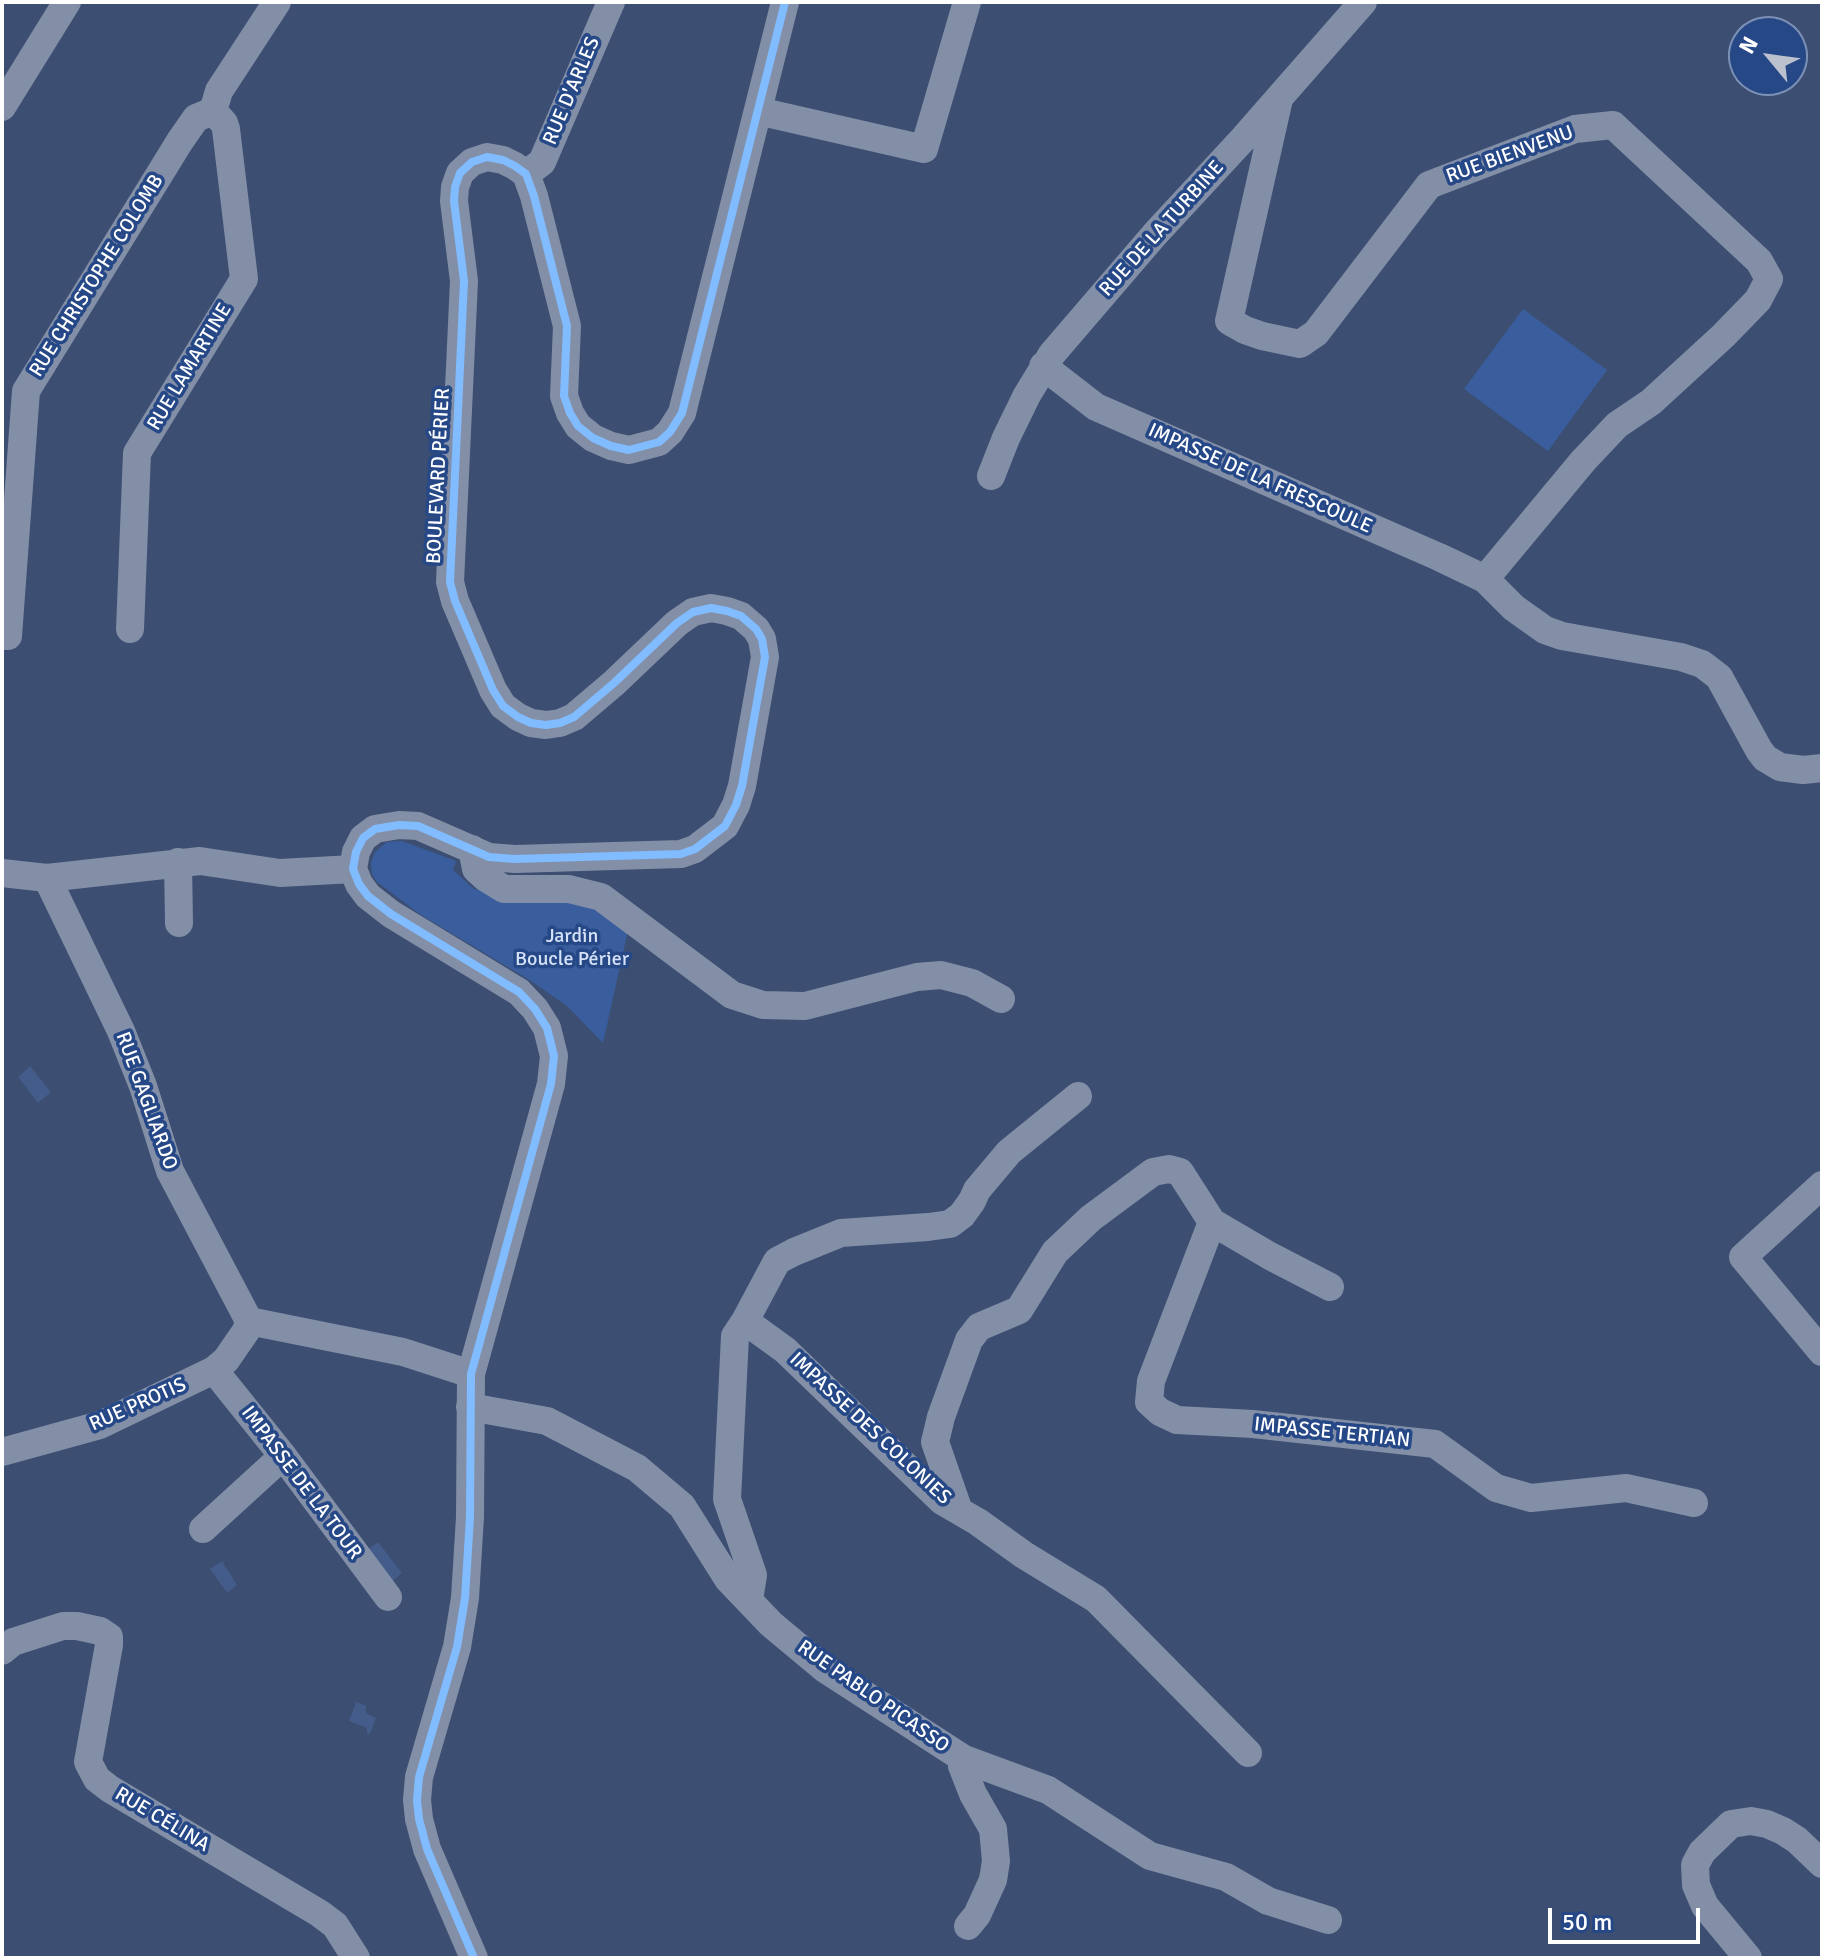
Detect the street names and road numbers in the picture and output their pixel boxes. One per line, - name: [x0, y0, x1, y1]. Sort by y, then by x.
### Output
- street label: RUE D'ARLES: [539, 33, 605, 149]
- street label: RUE BIENVENU: [1443, 121, 1577, 189]
- street label: RUE DE LA TURBINE: [1095, 156, 1229, 302]
- street label: RUE CHRISTOPHE COLOMB: [25, 170, 169, 382]
- street label: RUE LAMARTINE: [143, 299, 237, 435]
- street label: BOULEVARD PÉRIER: [422, 387, 456, 565]
- street label: IMPASSE DE LA FRESCOULE: [1144, 419, 1376, 539]
- street label: RUE GAGLIARDO: [110, 1029, 182, 1173]
- street label: IMPASSE DES COLONIES: [784, 1348, 956, 1510]
- street label: RUE PROTIS: [86, 1373, 190, 1437]
- street label: IMPASSE DE LA TOUR: [236, 1402, 366, 1564]
- street label: IMPASSE TERTIAN: [1253, 1413, 1411, 1453]
- street label: RUE PABLO PICASSO: [793, 1636, 953, 1758]
- street label: RUE CÉLINA: [110, 1782, 214, 1858]

